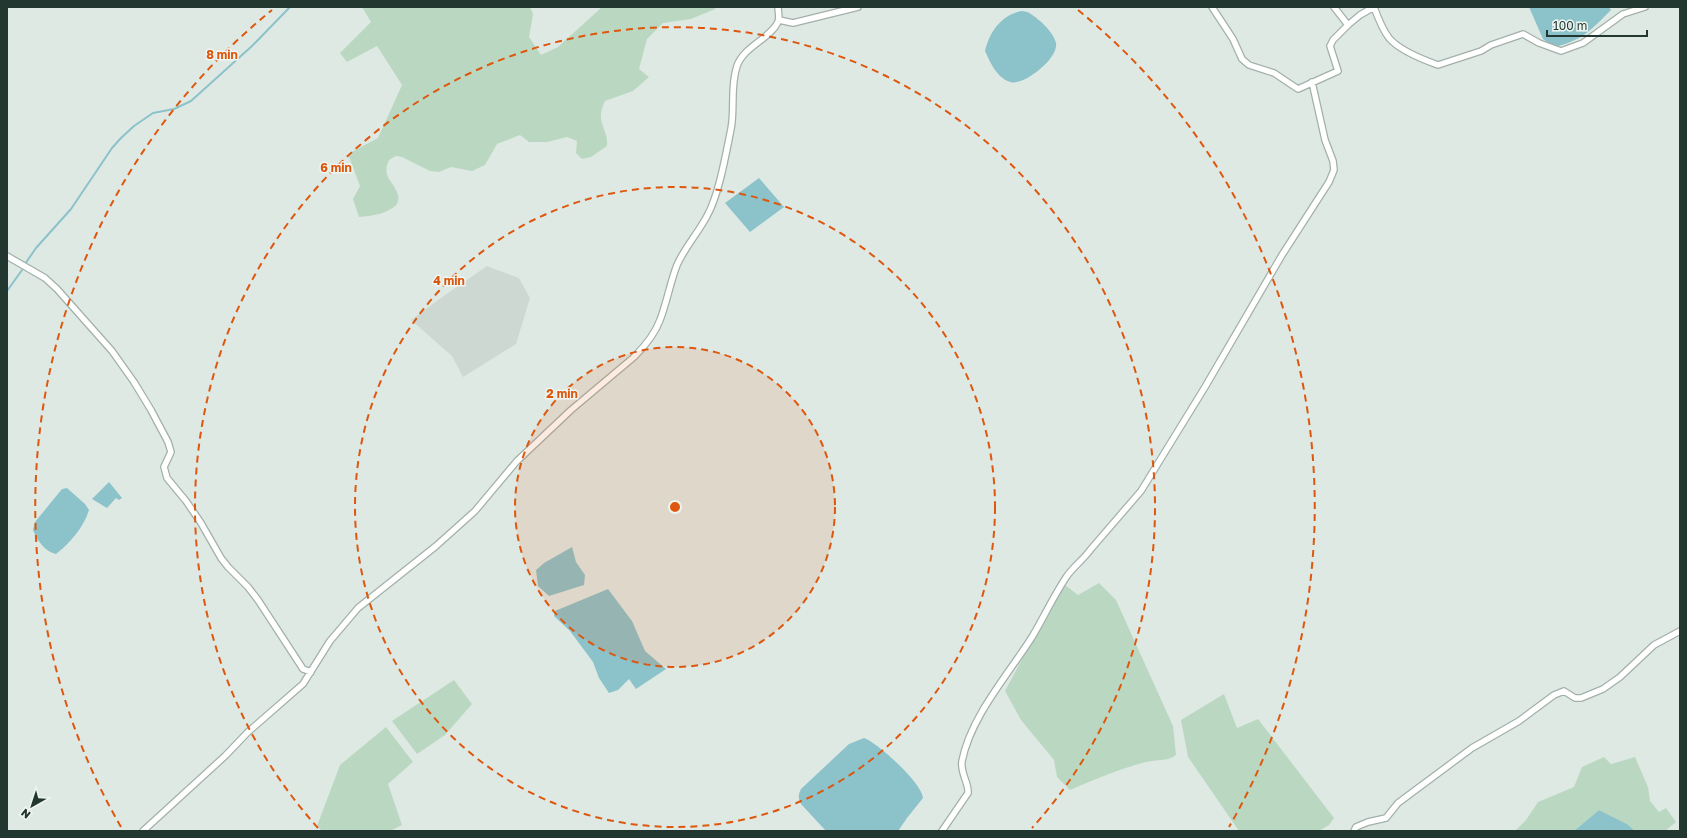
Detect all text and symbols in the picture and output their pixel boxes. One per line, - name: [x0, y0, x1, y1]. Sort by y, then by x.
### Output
- scale bar: [1547, 12, 1647, 38]
- text: 100 m: [1553, 18, 1587, 33]
- text: 8 min: [206, 47, 238, 62]
- text: 6 min: [320, 160, 352, 175]
- text: 4 min: [433, 273, 465, 288]
- text: 2 min: [546, 386, 578, 401]
- centre of rings: [668, 500, 682, 514]
- north arrow: [12, 786, 52, 826]
- text: N: [18, 806, 33, 822]

